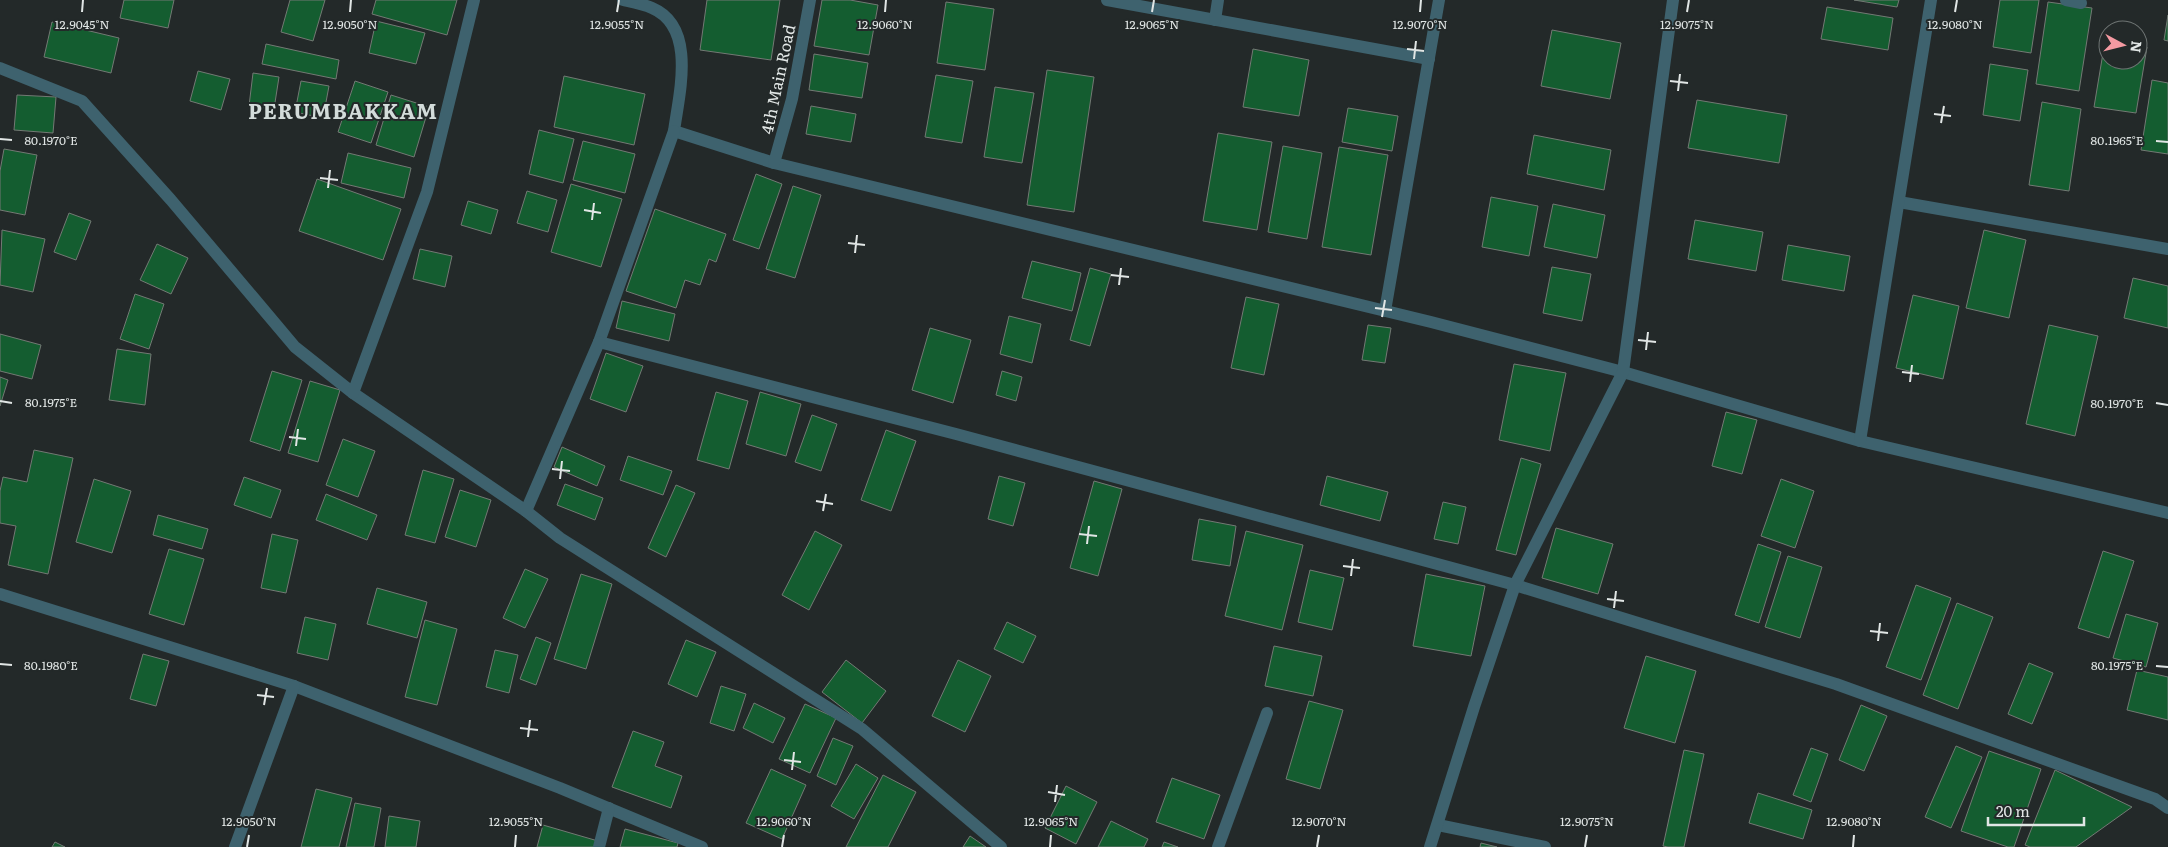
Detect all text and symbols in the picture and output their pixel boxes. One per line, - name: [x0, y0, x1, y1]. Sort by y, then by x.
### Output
- text: 12.9045°N: [55, 15, 109, 33]
- text: 12.9050°N: [322, 15, 378, 33]
- text: 12.9055°N: [590, 15, 644, 33]
- text: 12.9060°N: [857, 15, 913, 33]
- text: 12.9065°N: [1125, 15, 1179, 33]
- text: 12.9070°N: [1392, 15, 1448, 33]
- text: 12.9075°N: [1660, 15, 1714, 33]
- text: 12.9080°N: [1927, 15, 1983, 33]
- north arrow: [2098, 20, 2148, 70]
- street label: 4th Main Road: [754, 22, 800, 136]
- text: N: [2126, 40, 2148, 54]
- district label: PERUMBAKKAM: [248, 94, 438, 125]
- text: 80.1970°E: [24, 131, 78, 149]
- text: 80.1965°E: [2091, 131, 2144, 149]
- text: 80.1975°E: [25, 393, 77, 411]
- text: 80.1970°E: [2090, 394, 2144, 412]
- text: 80.1980°E: [24, 656, 78, 674]
- text: 80.1975°E: [2091, 656, 2143, 674]
- scale bar: [1988, 794, 2084, 826]
- text: 20 m: [1996, 799, 2030, 822]
- text: 12.9050°N: [221, 812, 277, 830]
- text: 12.9055°N: [489, 812, 543, 830]
- text: 12.9060°N: [756, 812, 812, 830]
- text: 12.9065°N: [1024, 812, 1078, 830]
- text: 12.9070°N: [1291, 812, 1347, 830]
- text: 12.9075°N: [1560, 812, 1614, 830]
- text: 12.9080°N: [1826, 812, 1882, 830]

